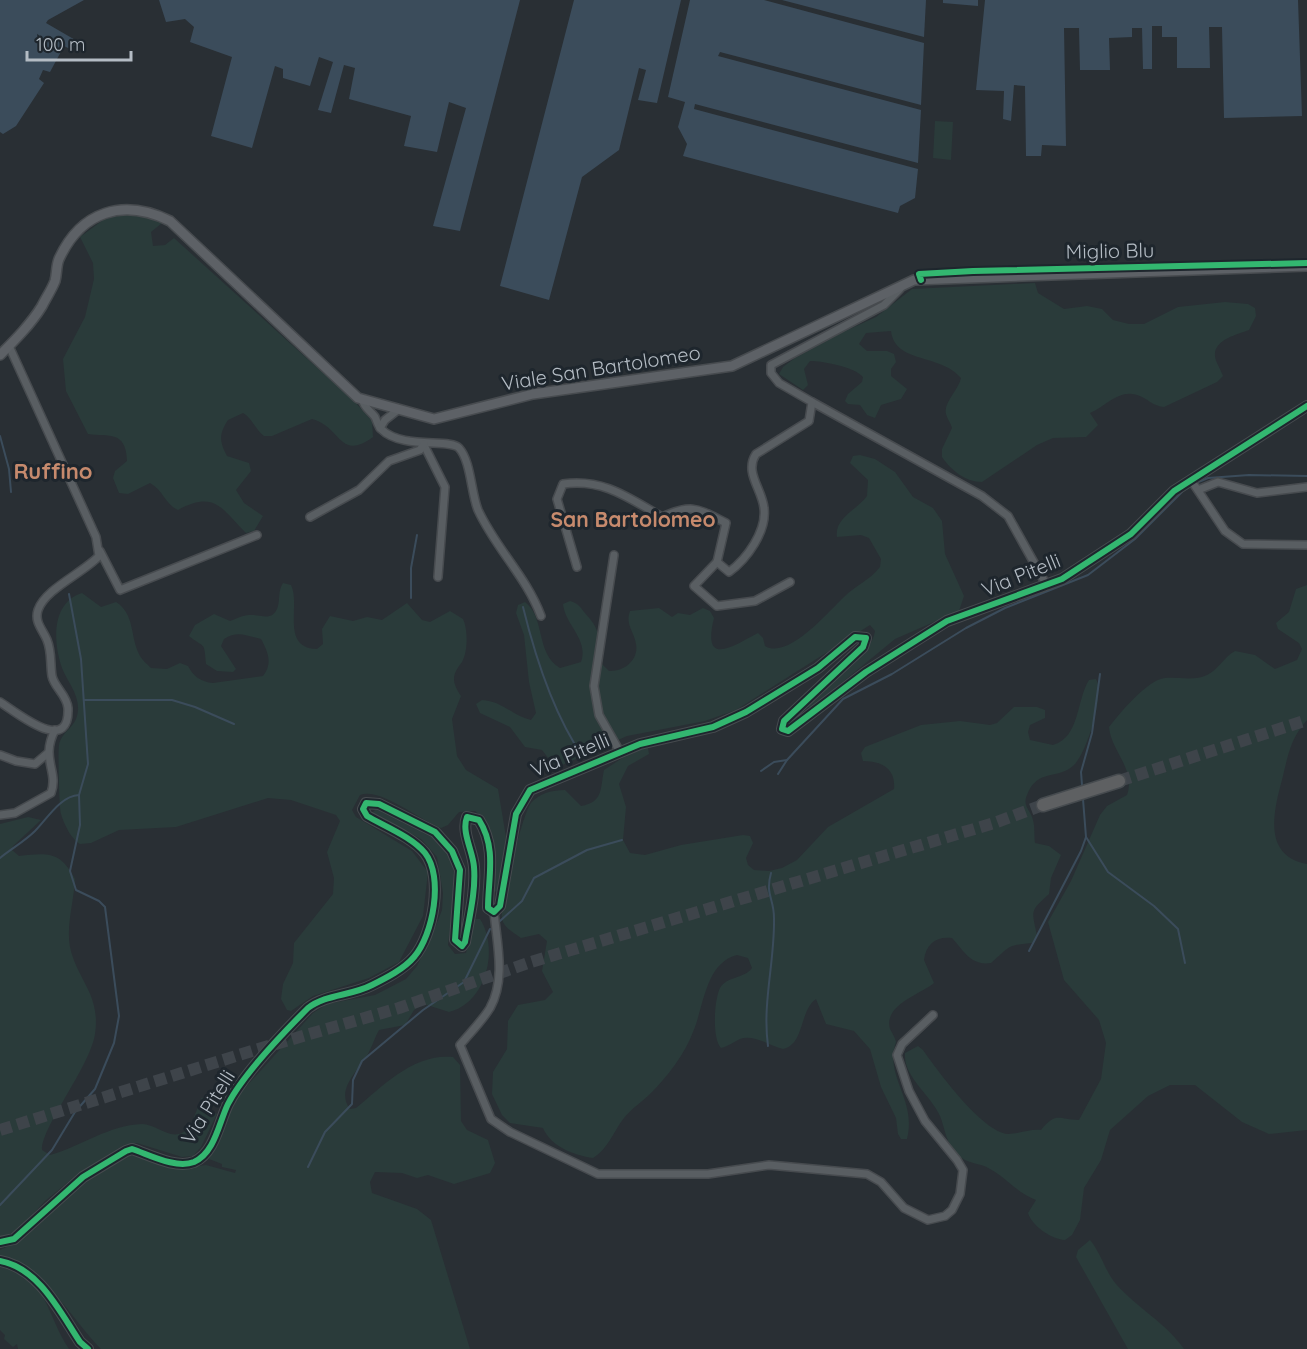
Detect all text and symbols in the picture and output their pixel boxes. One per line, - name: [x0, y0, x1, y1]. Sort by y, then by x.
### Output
- scale bar: [27, 24, 130, 62]
- text: 100 m: [36, 33, 85, 56]
- street label: Miglio Blu: [1065, 237, 1154, 264]
- street label: Viale San Bartolomeo: [500, 339, 702, 396]
- district label: Ruffino: [13, 457, 93, 485]
- district label: San Bartolomeo: [550, 506, 716, 532]
- street label: Via Pitelli: [978, 547, 1064, 602]
- street label: Via Pitelli: [527, 727, 613, 782]
- street label: Via Pitelli: [175, 1065, 240, 1148]

